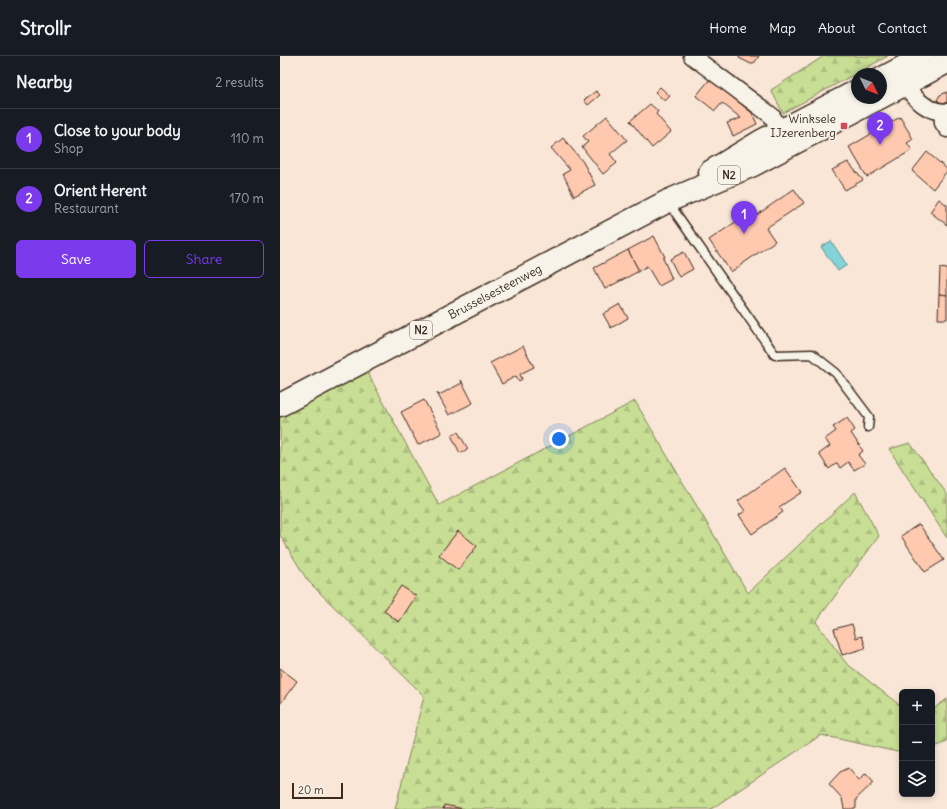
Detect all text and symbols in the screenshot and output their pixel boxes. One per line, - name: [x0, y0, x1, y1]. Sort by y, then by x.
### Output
- text: Strollr: [20, 16, 71, 40]
- text: Home: [709, 19, 747, 37]
- text: Map: [769, 19, 796, 37]
- text: About: [818, 19, 856, 37]
- text: Contact: [878, 19, 927, 37]
- north arrow: [851, 68, 887, 104]
- text: Nearby: [16, 71, 72, 93]
- text: 2 results: [215, 74, 264, 91]
- place label: Winksele IJzerenberg: [770, 111, 836, 140]
- pin: 2: [867, 112, 893, 145]
- text: Close to your body: [54, 121, 181, 140]
- marker: Winksele IJzerenberg: [839, 121, 849, 131]
- text: 1: [26, 130, 32, 147]
- text: 110 m: [231, 130, 264, 147]
- text: Shop: [54, 140, 83, 157]
- road number: N2: [718, 166, 740, 184]
- text: Orient Herent: [54, 181, 146, 200]
- text: 2: [25, 190, 33, 207]
- text: 170 m: [229, 190, 264, 207]
- text: Restaurant: [54, 200, 119, 217]
- pin: 1: [731, 201, 757, 234]
- button: Save: [16, 240, 136, 278]
- button: Share: [144, 240, 264, 278]
- street label: Brusselsesteenweg: [445, 261, 544, 322]
- road number: N2: [410, 321, 432, 339]
- your location: [549, 429, 569, 449]
- map controls: [899, 689, 935, 797]
- button: +: [899, 689, 935, 725]
- button: −: [899, 725, 935, 761]
- button: layers: [899, 761, 935, 797]
- scale bar: [292, 781, 343, 800]
- text: 20 m: [298, 783, 324, 797]

